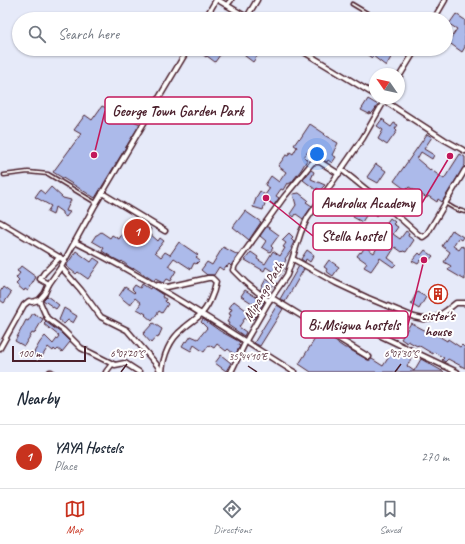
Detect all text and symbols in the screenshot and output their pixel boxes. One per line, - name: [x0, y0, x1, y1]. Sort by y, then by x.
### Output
- search box: [12, 12, 453, 56]
- icon: search: [26, 23, 48, 45]
- text: Search here: [58, 25, 119, 44]
- north arrow: [369, 68, 405, 104]
- callout: George Town Garden Park: [105, 97, 252, 124]
- text: George Town Garden Park: [112, 102, 245, 121]
- your location: [307, 144, 327, 164]
- callout: Androlux Academy: [313, 189, 422, 216]
- text: Androlux Academy: [321, 194, 417, 213]
- pin: 1: [124, 217, 150, 247]
- callout: Stella hostel: [313, 223, 392, 250]
- text: Stella hostel: [321, 227, 388, 246]
- street label: Mipango Path: [239, 258, 288, 324]
- building icon: sister's house: [427, 283, 449, 305]
- place label: sister's house: [421, 307, 457, 340]
- callout: Bi.Msigwa hostels: [301, 311, 408, 338]
- text: Bi.Msigwa hostels: [308, 316, 402, 335]
- scale bar: [12, 344, 86, 363]
- text: 100 m: [18, 346, 42, 360]
- text: 6°07'20"S: [110, 347, 146, 360]
- text: 6°07'30"S: [384, 347, 420, 360]
- text: 35°44'10"E: [229, 350, 269, 363]
- text: Nearby: [16, 388, 59, 409]
- text: YAYA Hostels: [54, 439, 123, 458]
- text: 1: [26, 449, 32, 465]
- text: 270 m: [421, 449, 449, 465]
- text: Place: [54, 458, 77, 474]
- tab: Map: [64, 498, 86, 536]
- tab: Directions: [213, 498, 252, 536]
- tab: Saved: [379, 498, 401, 536]

